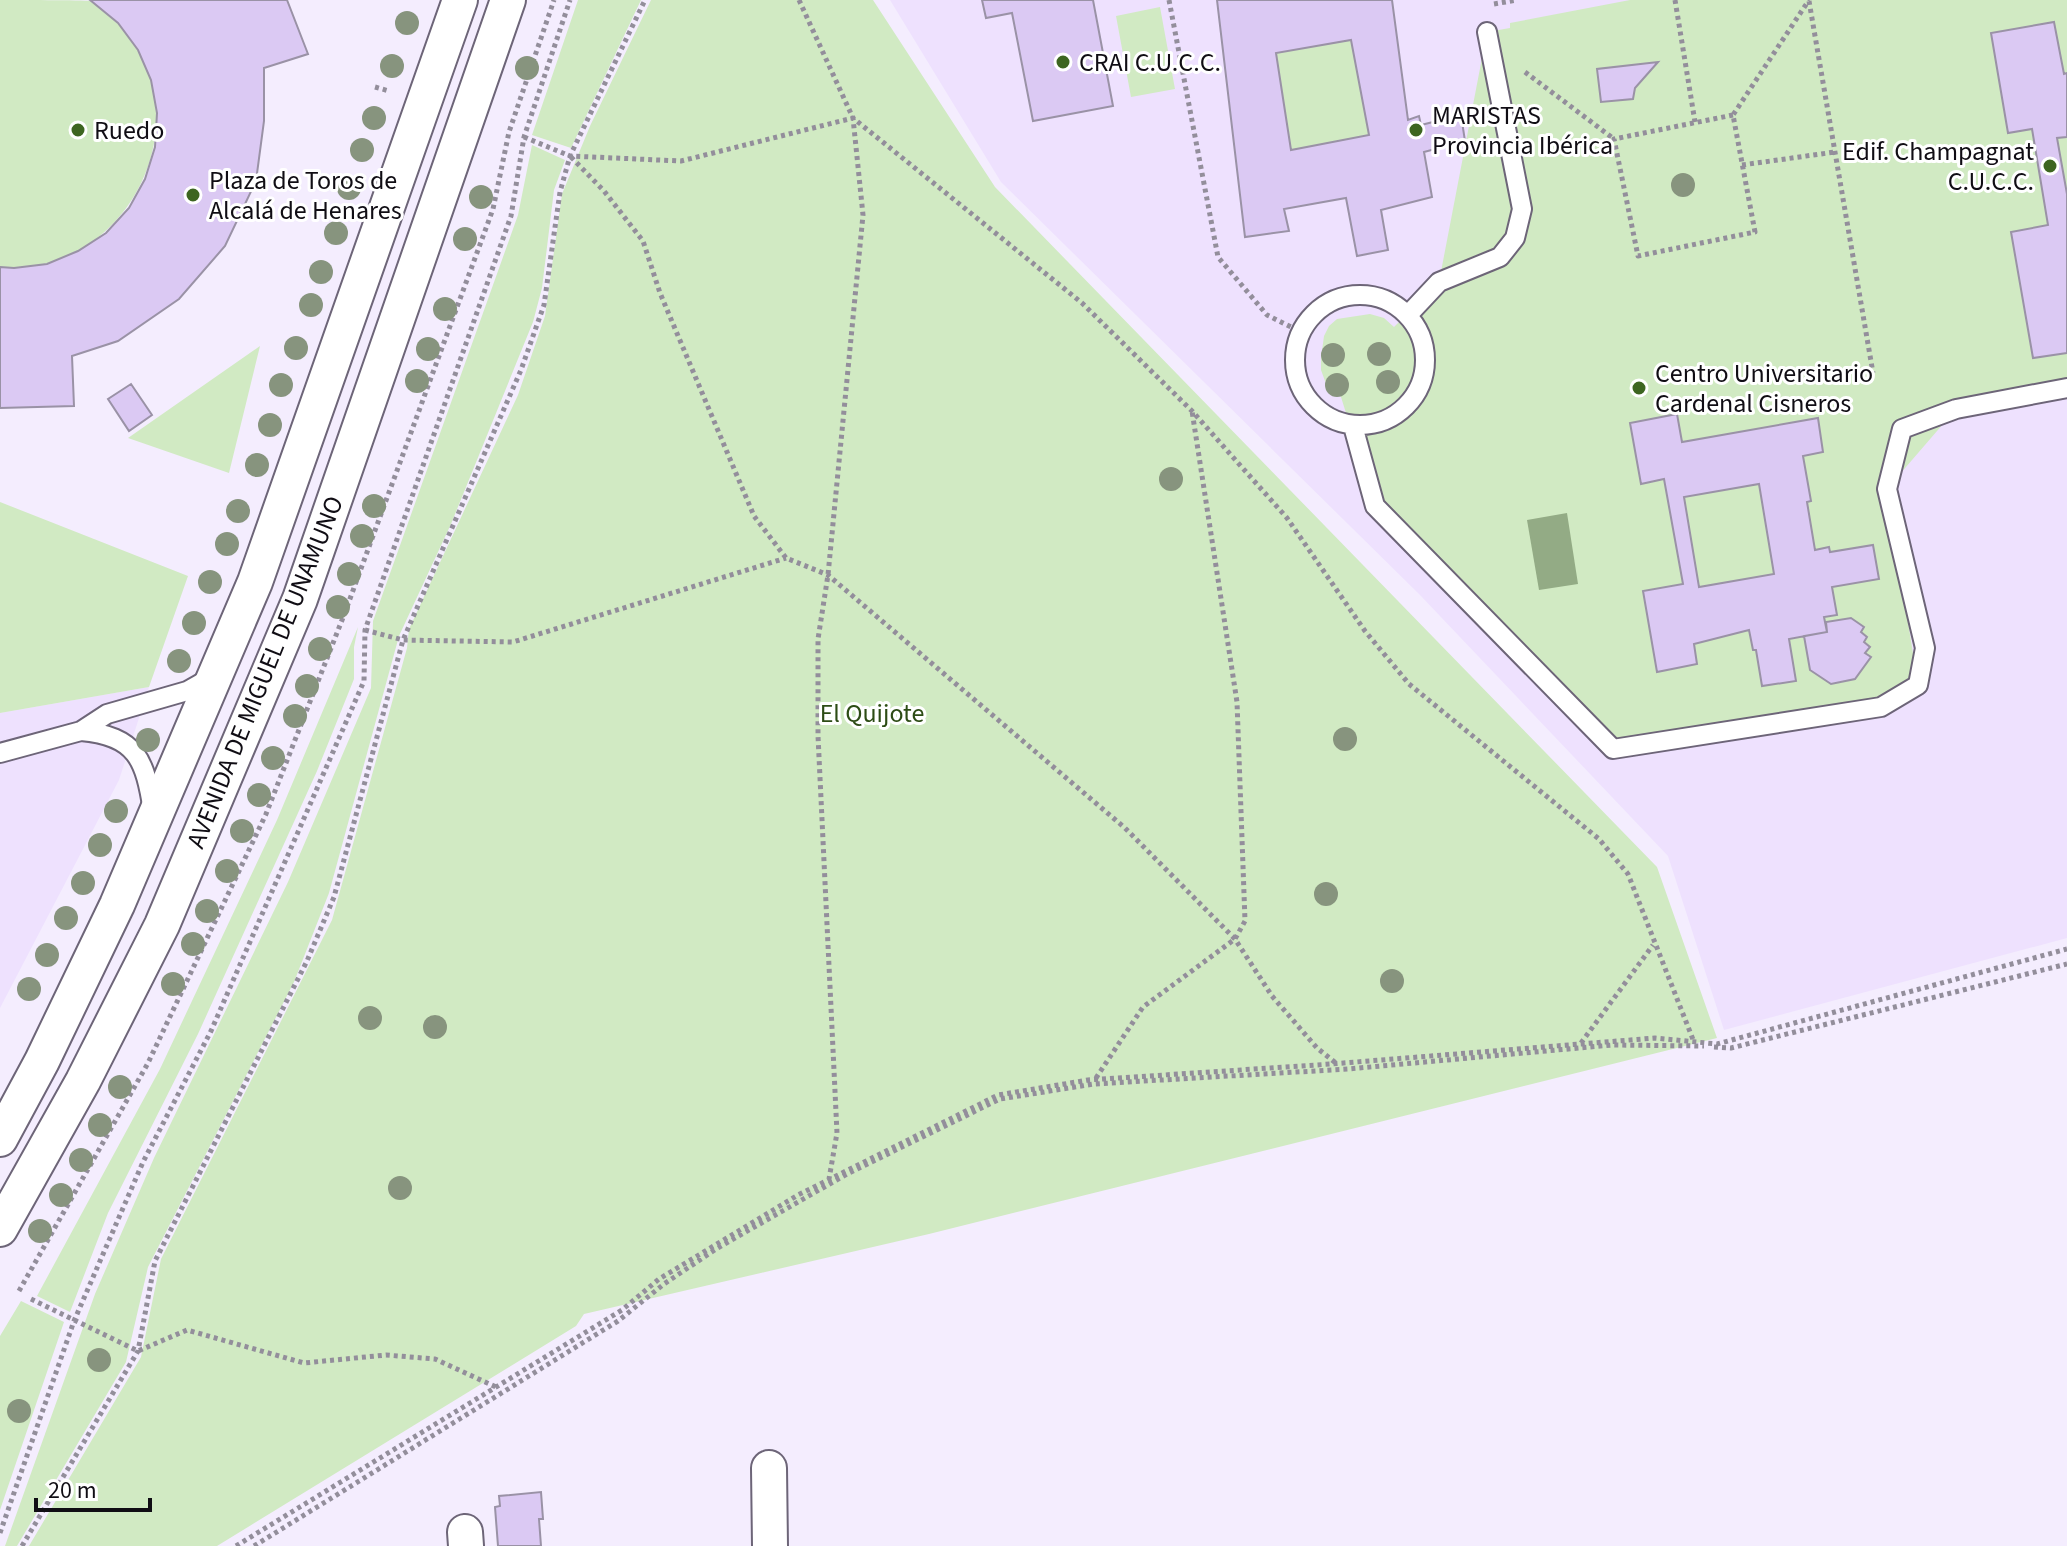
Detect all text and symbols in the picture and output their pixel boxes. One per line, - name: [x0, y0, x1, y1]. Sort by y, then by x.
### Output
- place label: CRAI C.U.C.C.: [1079, 44, 1221, 81]
- marker: CRAI C.U.C.C.: [1054, 53, 1072, 71]
- place label: MARISTAS Provincia Ibérica: [1432, 97, 1613, 164]
- place label: Ruedo: [94, 112, 164, 149]
- marker: Ruedo: [69, 121, 87, 139]
- marker: MARISTAS Provincia Ibérica: [1407, 121, 1425, 139]
- place label: Edif. Champagnat C.U.C.C.: [1842, 133, 2034, 200]
- marker: Edif. Champagnat C.U.C.C.: [2041, 157, 2059, 175]
- place label: Plaza de Toros de Alcalá de Henares: [209, 162, 402, 229]
- marker: Plaza de Toros de Alcalá de Henares: [184, 186, 202, 204]
- place label: Centro Universitario Cardenal Cisneros: [1655, 355, 1873, 422]
- marker: Centro Universitario Cardenal Cisneros: [1630, 379, 1648, 397]
- street label: AVENIDA DE MIGUEL DE UNAMUNO: [177, 490, 353, 854]
- park label: El Quijote: [820, 695, 924, 732]
- scale bar: [36, 1462, 150, 1512]
- text: 20 m: [48, 1473, 97, 1508]

